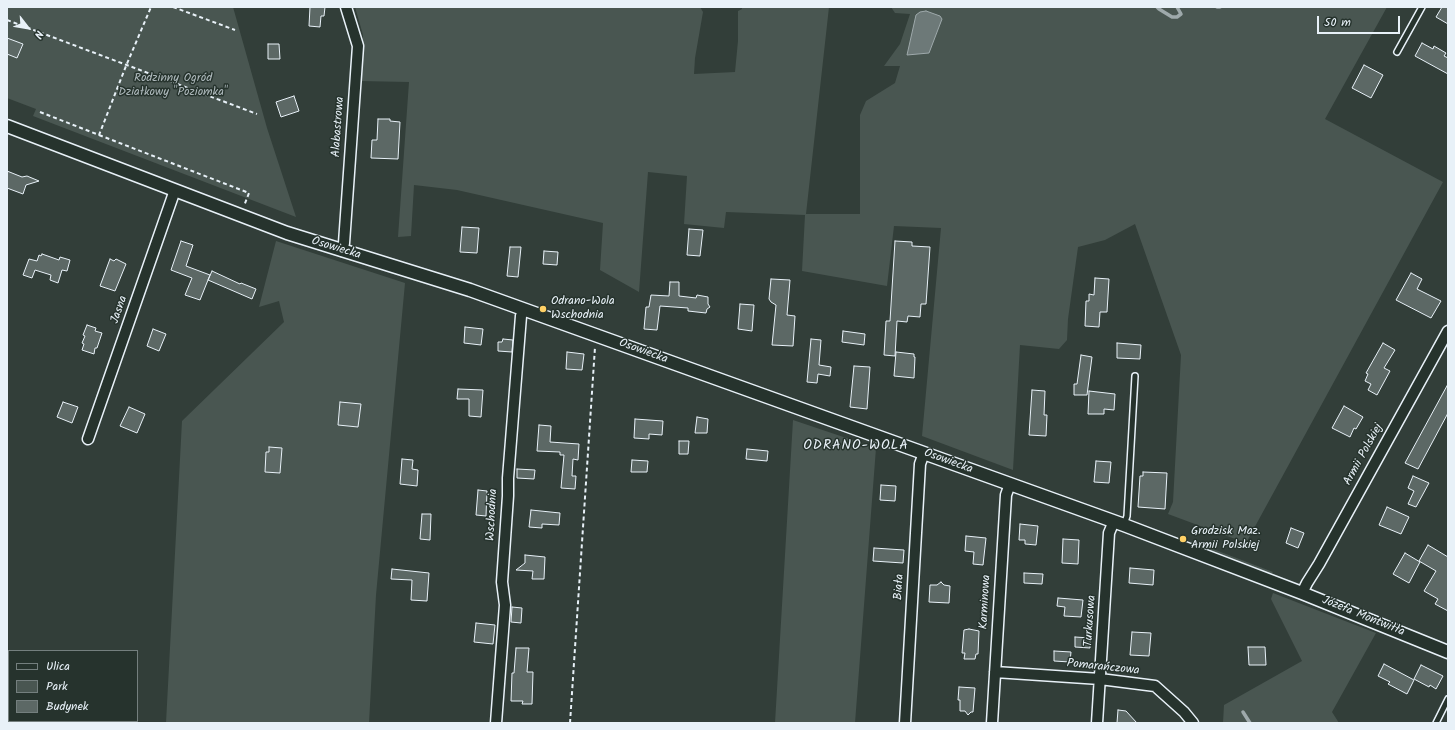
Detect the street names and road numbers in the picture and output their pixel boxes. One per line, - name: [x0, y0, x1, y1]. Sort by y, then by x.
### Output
- street label: Alabastrowa: [330, 96, 348, 158]
- street label: Osowiecka: [310, 235, 362, 263]
- street label: Jasna: [109, 294, 131, 326]
- street label: Osowiecka: [617, 337, 669, 367]
- street label: Armii Polskiej: [1341, 422, 1387, 488]
- street label: Osowiecka: [922, 447, 974, 477]
- street label: Wschodnia: [484, 488, 502, 542]
- street label: Biała: [892, 574, 908, 600]
- street label: Karminowa: [977, 574, 995, 630]
- street label: Józefa Montwiłła: [1320, 594, 1406, 640]
- street label: Turkusowa: [1082, 595, 1100, 647]
- street label: Pomarańczowa: [1066, 657, 1140, 679]

